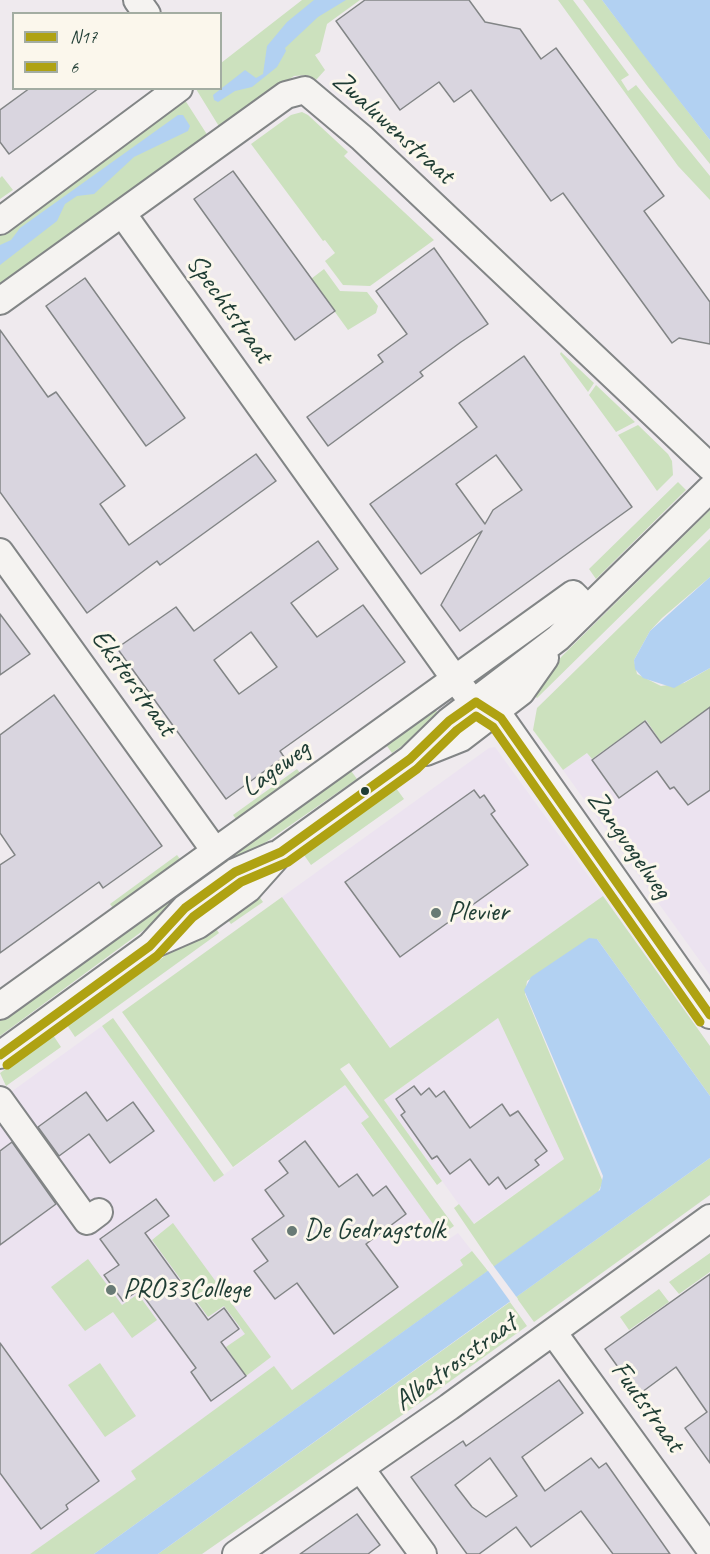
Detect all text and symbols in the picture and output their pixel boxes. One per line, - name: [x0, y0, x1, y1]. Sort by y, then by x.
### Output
- legend: [12, 12, 222, 90]
- text: N17: [70, 26, 97, 48]
- text: 6: [70, 56, 78, 78]
- street label: Zwaluwenstraat: [325, 64, 461, 192]
- street label: Spechtstraat: [178, 248, 280, 370]
- street label: Eksterstraat: [83, 623, 183, 743]
- street label: Lageweg: [235, 733, 317, 805]
- street label: Zangvogelweg: [579, 784, 679, 906]
- unlabelled marker: [359, 785, 371, 797]
- place label: Plevier: [448, 896, 509, 930]
- marker: Plevier: [429, 906, 443, 920]
- place label: De Gedragstolk: [304, 1214, 445, 1248]
- marker: De Gedragstolk: [285, 1224, 299, 1238]
- place label: PRO33College: [123, 1273, 250, 1307]
- marker: PRO33College: [104, 1283, 118, 1297]
- street label: Albatrosstraat: [388, 1307, 524, 1419]
- street label: Fuutstraat: [603, 1355, 691, 1459]

